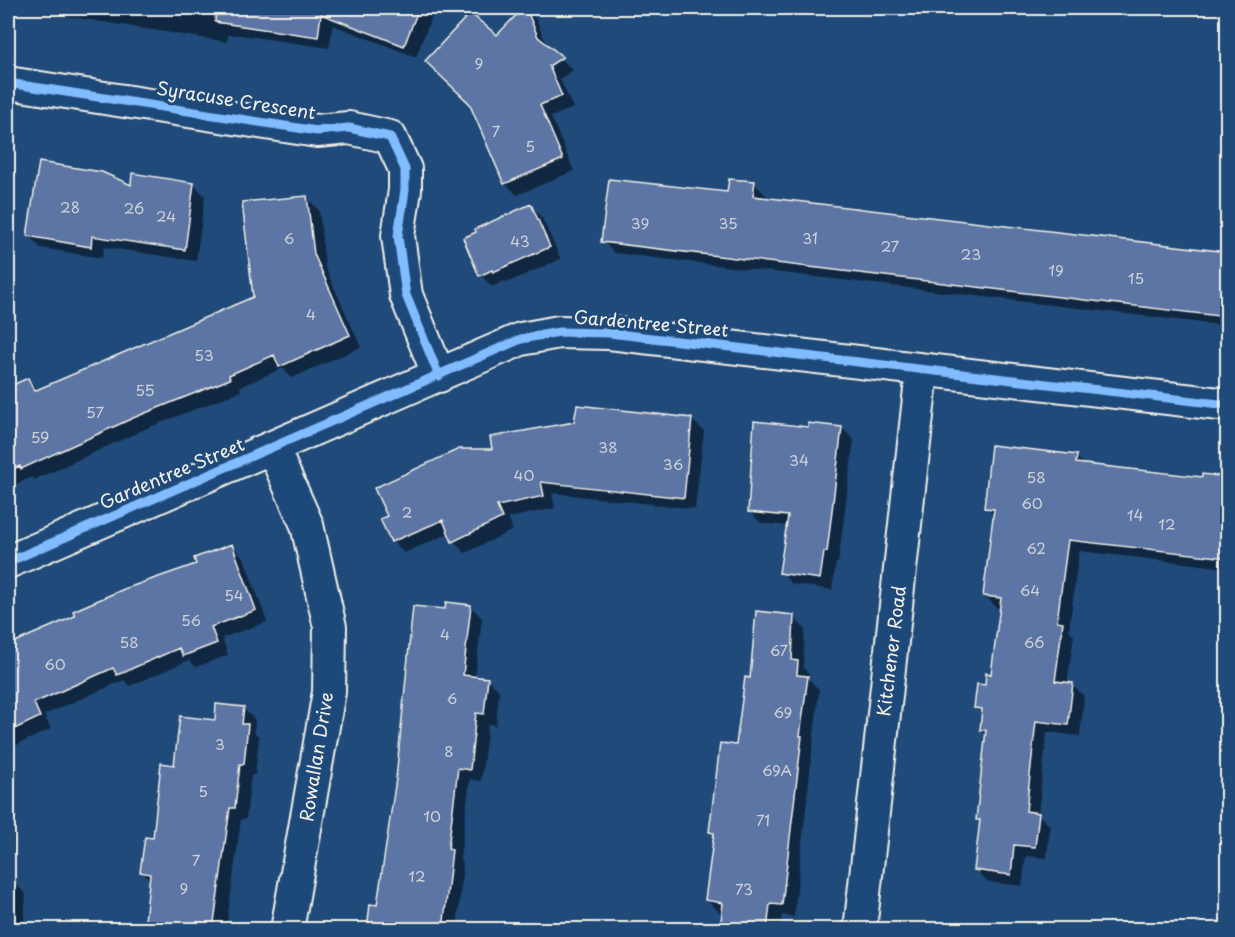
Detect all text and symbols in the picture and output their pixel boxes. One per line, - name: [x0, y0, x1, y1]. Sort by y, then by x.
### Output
- house number: 9: [475, 51, 483, 74]
- street label: Syracuse Crescent: [155, 74, 318, 125]
- house number: 7: [492, 119, 501, 142]
- house number: 5: [525, 134, 535, 157]
- house number: 28: [60, 195, 80, 218]
- house number: 26: [124, 196, 144, 219]
- house number: 24: [156, 204, 176, 227]
- house number: 39: [631, 211, 649, 234]
- house number: 35: [718, 211, 738, 234]
- house number: 6: [284, 226, 294, 249]
- house number: 31: [802, 226, 818, 249]
- house number: 43: [510, 229, 530, 252]
- house number: 27: [881, 234, 900, 257]
- house number: 23: [961, 242, 981, 265]
- house number: 19: [1048, 258, 1064, 281]
- house number: 15: [1128, 266, 1144, 289]
- house number: 4: [306, 302, 316, 325]
- street label: Gardentree Street: [573, 302, 730, 343]
- house number: 53: [194, 343, 214, 366]
- house number: 55: [135, 378, 155, 401]
- house number: 57: [86, 400, 104, 423]
- house number: 59: [31, 425, 49, 448]
- street label: Gardentree Street: [95, 430, 248, 515]
- house number: 38: [598, 435, 618, 458]
- house number: 34: [789, 448, 809, 471]
- house number: 36: [663, 452, 683, 475]
- house number: 40: [514, 463, 534, 486]
- house number: 58: [1026, 465, 1046, 488]
- house number: 60: [1021, 491, 1043, 514]
- house number: 2: [402, 500, 412, 523]
- house number: 14: [1127, 503, 1143, 526]
- house number: 12: [1158, 512, 1176, 535]
- house number: 62: [1026, 536, 1046, 559]
- house number: 64: [1020, 578, 1040, 601]
- house number: 54: [224, 583, 244, 606]
- street label: Kitchener Road: [869, 584, 912, 718]
- house number: 56: [181, 608, 201, 631]
- house number: 4: [440, 622, 450, 645]
- house number: 58: [119, 630, 139, 653]
- house number: 66: [1024, 630, 1044, 653]
- house number: 67: [770, 638, 789, 661]
- house number: 60: [44, 652, 66, 675]
- house number: 6: [447, 686, 457, 709]
- street label: Rowallan Drive: [292, 690, 339, 823]
- house number: 69: [774, 700, 792, 723]
- house number: 3: [215, 732, 225, 755]
- house number: 8: [444, 739, 454, 762]
- house number: 69A: [762, 758, 792, 781]
- house number: 5: [198, 779, 208, 802]
- house number: 10: [423, 804, 441, 827]
- house number: 71: [756, 808, 770, 831]
- house number: 7: [192, 848, 201, 871]
- house number: 12: [408, 864, 426, 887]
- house number: 9: [180, 876, 188, 899]
- house number: 73: [735, 877, 753, 900]

